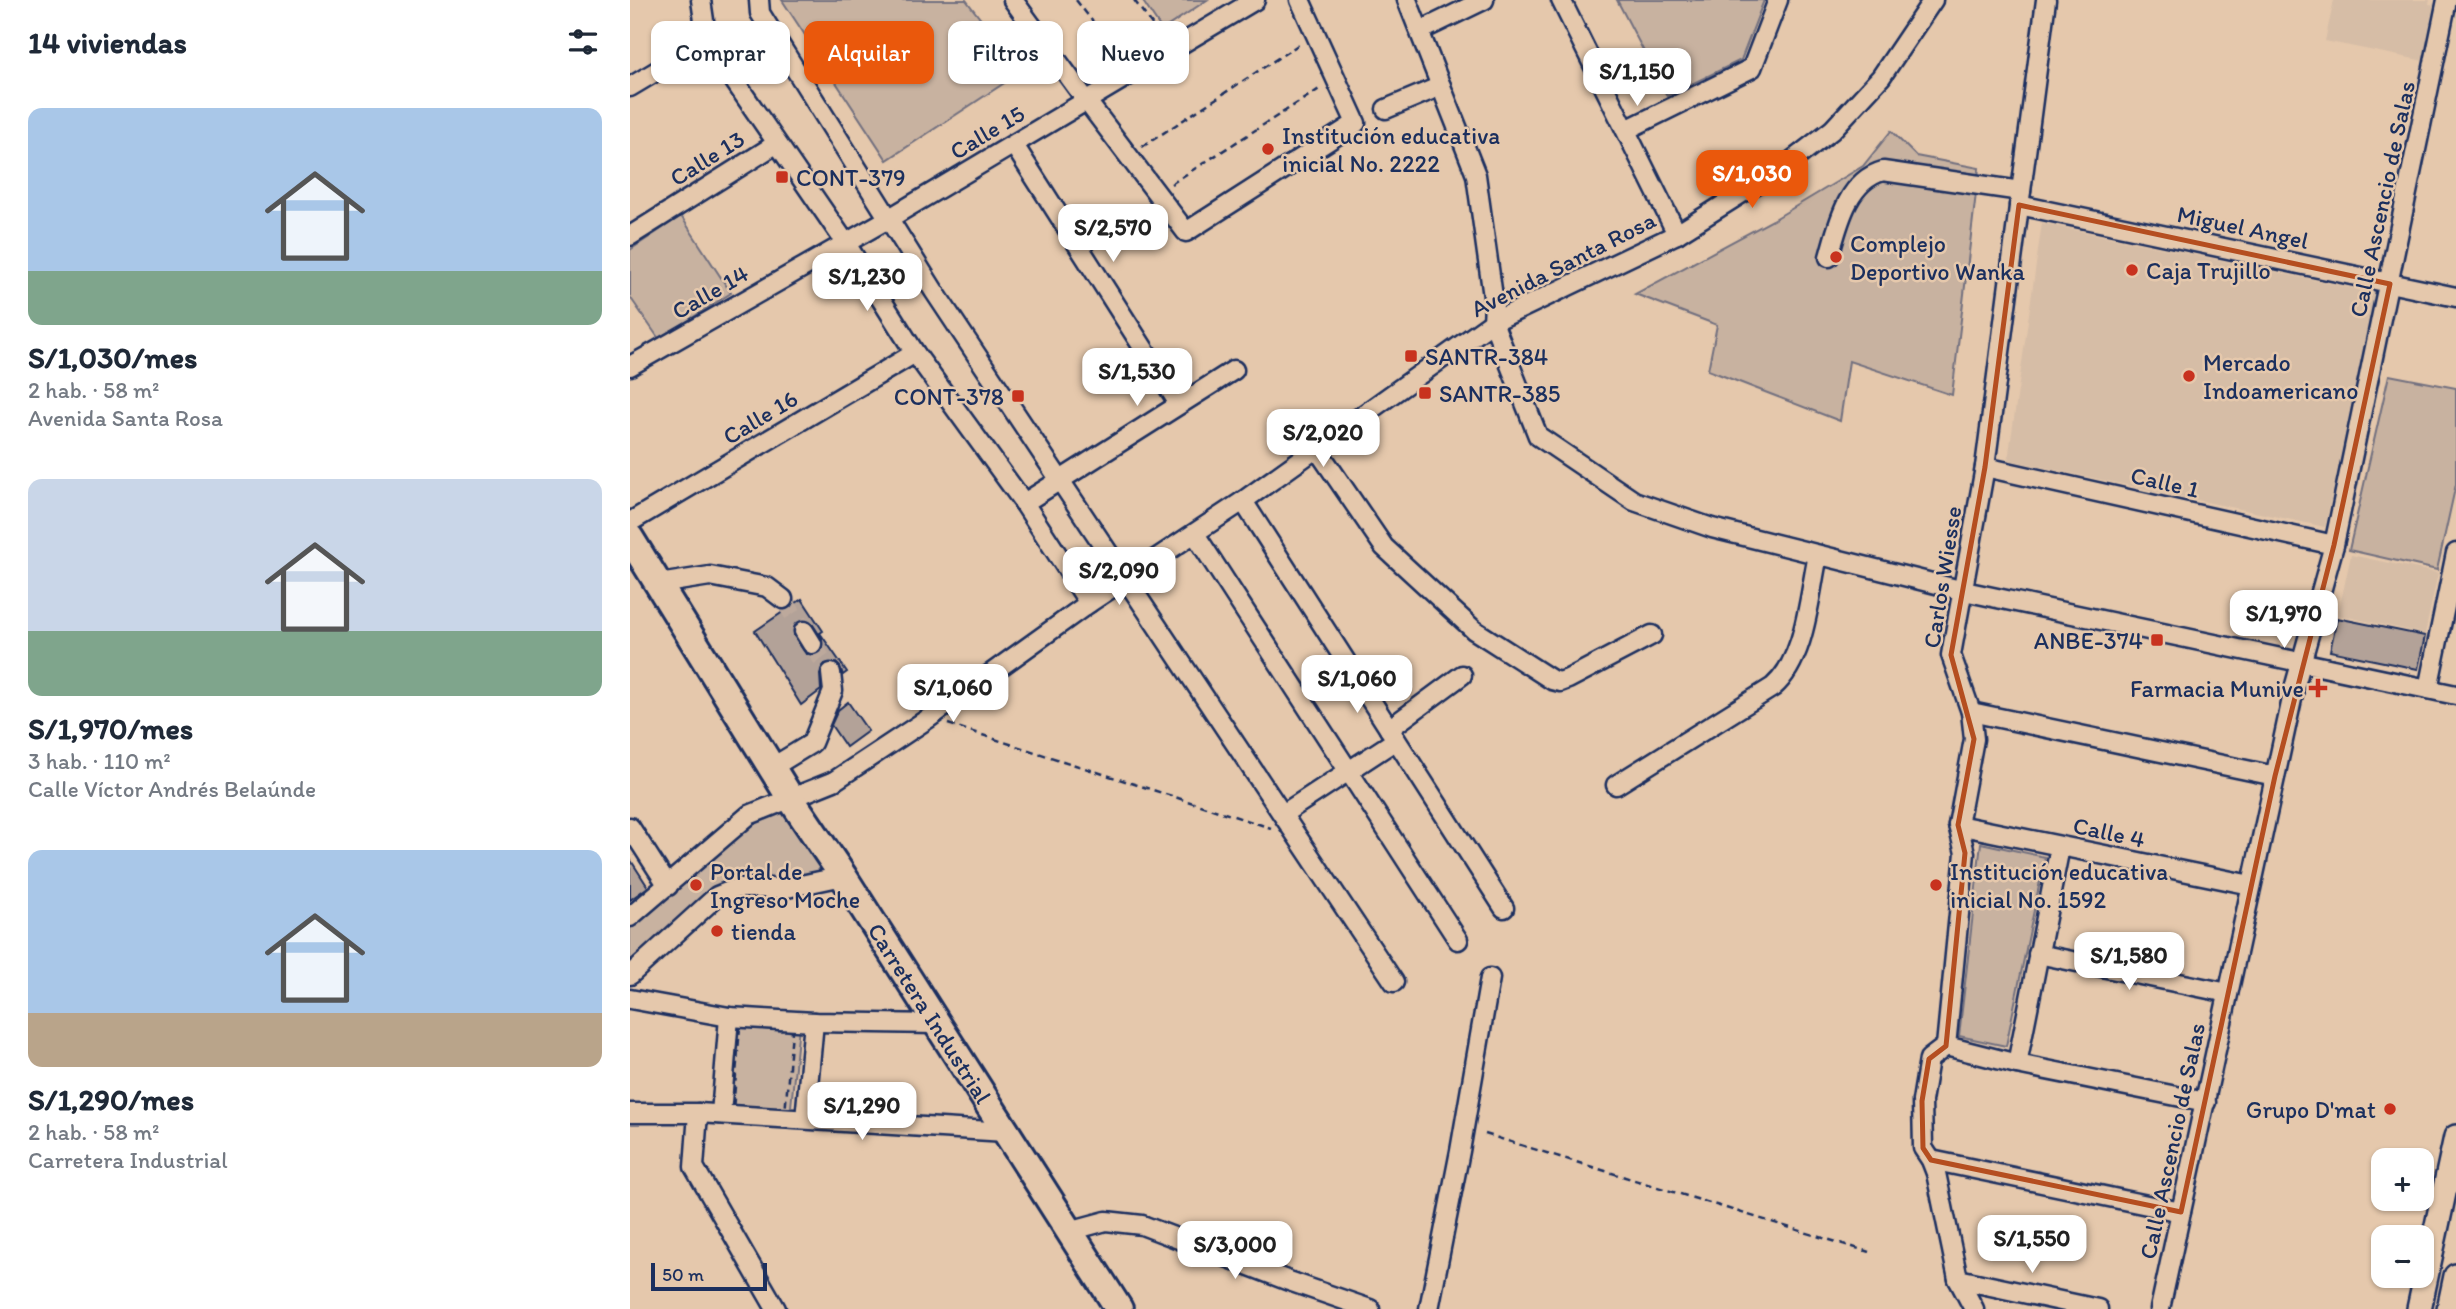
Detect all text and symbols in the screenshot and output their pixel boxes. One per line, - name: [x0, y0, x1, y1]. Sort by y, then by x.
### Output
- chip: Comprar: [651, 21, 790, 84]
- chip: Alquilar: [804, 21, 934, 84]
- chip: Filtros: [948, 21, 1063, 84]
- chip: Nuevo: [1077, 21, 1189, 84]
- icon: filters: [564, 23, 602, 61]
- text: 14 viviendas: [28, 24, 187, 61]
- pin: S/1,150: [1572, 48, 1702, 108]
- text: S/1,150: [1599, 57, 1675, 85]
- street label: Calle Ascencio de Salas: [2343, 78, 2421, 320]
- street label: Calle 15: [944, 98, 1030, 166]
- place label: Institución educativa inicial No. 2222: [1282, 121, 1500, 178]
- street label: Calle 13: [664, 124, 750, 192]
- marker: Institución educativa inicial No. 2222: [1260, 141, 1276, 157]
- pin: S/1,030: [1687, 150, 1817, 210]
- icon: home: [252, 153, 378, 279]
- text: S/1,030: [1712, 159, 1792, 187]
- place label: CONT-379: [796, 163, 906, 192]
- marker: CONT-379: [774, 169, 790, 185]
- street label: Miguel Angel: [2175, 199, 2312, 255]
- pin: S/2,570: [1048, 204, 1178, 264]
- street label: Avenida Santa Rosa: [1466, 205, 1661, 323]
- text: S/2,570: [1074, 213, 1152, 241]
- place label: Complejo Deportivo Wanka: [1850, 229, 2026, 286]
- marker: Complejo Deportivo Wanka: [1828, 249, 1844, 265]
- pin: S/1,230: [802, 254, 932, 313]
- place label: Caja Trujillo: [2146, 256, 2271, 285]
- street label: Calle 14: [666, 258, 754, 326]
- text: S/1,230: [828, 262, 906, 290]
- marker: Caja Trujillo: [2124, 262, 2140, 278]
- text: S/1,030/mes: [28, 339, 197, 376]
- place label: SANTR-384: [1425, 342, 1548, 371]
- pin: S/1,530: [1072, 348, 1202, 408]
- marker: SANTR-384: [1403, 348, 1419, 364]
- place label: Mercado Indoamericano: [2203, 348, 2358, 405]
- text: S/1,530: [1098, 357, 1176, 385]
- marker: Mercado Indoamericano: [2181, 368, 2197, 384]
- text: 2 hab. · 58 m²: [28, 376, 160, 404]
- place label: SANTR-385: [1439, 379, 1560, 408]
- place label: CONT-378: [894, 382, 1004, 411]
- street label: Calle 16: [717, 383, 803, 451]
- marker: SANTR-385: [1417, 385, 1433, 401]
- marker: CONT-378: [1010, 388, 1026, 404]
- text: Avenida Santa Rosa: [28, 404, 223, 432]
- pin: S/2,020: [1258, 410, 1388, 469]
- text: S/2,020: [1283, 418, 1363, 446]
- street label: Calle 1: [2128, 460, 2202, 504]
- street label: Carlos Wiesse: [1916, 504, 1968, 650]
- icon: home: [252, 524, 378, 650]
- pin: S/2,090: [1054, 548, 1184, 607]
- text: S/2,090: [1079, 556, 1159, 584]
- pin: S/1,970: [2219, 590, 2349, 650]
- text: S/1,970: [2246, 599, 2322, 627]
- place label: ANBE-374: [2034, 626, 2143, 655]
- marker: ANBE-374: [2149, 632, 2165, 648]
- pin: S/1,060: [1292, 656, 1422, 715]
- pin: S/1,060: [888, 664, 1018, 724]
- text: S/1,060: [1317, 664, 1397, 692]
- text: S/1,060: [913, 673, 993, 701]
- place label: Farmacia Munive: [2130, 674, 2304, 703]
- marker: Farmacia Munive: [2310, 680, 2326, 696]
- text: S/1,970/mes: [28, 710, 193, 747]
- text: 3 hab. · 110 m²: [28, 747, 171, 775]
- text: Calle Víctor Andrés Belaúnde: [28, 775, 316, 803]
- street label: Calle 4: [2070, 810, 2148, 854]
- place label: Portal de Ingreso Moche: [710, 857, 860, 914]
- place label: Institución educativa inicial No. 1592: [1950, 857, 2168, 914]
- marker: Portal de Ingreso Moche: [688, 877, 704, 893]
- marker: Institución educativa inicial No. 1592: [1928, 877, 1944, 893]
- icon: home: [252, 895, 378, 1021]
- place label: tienda: [731, 917, 796, 946]
- street label: Carretera Industrial: [862, 917, 999, 1109]
- marker: tienda: [709, 923, 725, 939]
- pin: S/1,580: [2064, 932, 2194, 992]
- text: S/1,580: [2090, 941, 2168, 969]
- street label: Calle Ascencio de Salas: [2133, 1020, 2211, 1262]
- text: S/1,290/mes: [28, 1081, 194, 1118]
- pin: S/1,290: [797, 1082, 927, 1142]
- text: S/1,290: [823, 1091, 901, 1119]
- place label: Grupo D'mat: [2246, 1095, 2376, 1124]
- marker: Grupo D'mat: [2382, 1101, 2398, 1117]
- text: 2 hab. · 58 m²: [28, 1118, 160, 1146]
- text: Carretera Industrial: [28, 1146, 228, 1174]
- map controls: [2371, 1148, 2434, 1288]
- button: +: [2371, 1148, 2434, 1211]
- pin: S/1,550: [1967, 1216, 2097, 1275]
- pin: S/3,000: [1170, 1222, 1300, 1281]
- text: S/1,550: [1993, 1224, 2071, 1252]
- button: −: [2371, 1225, 2434, 1288]
- text: S/3,000: [1193, 1230, 1277, 1258]
- scale bar: [651, 1260, 766, 1292]
- text: 50 m: [662, 1263, 704, 1286]

